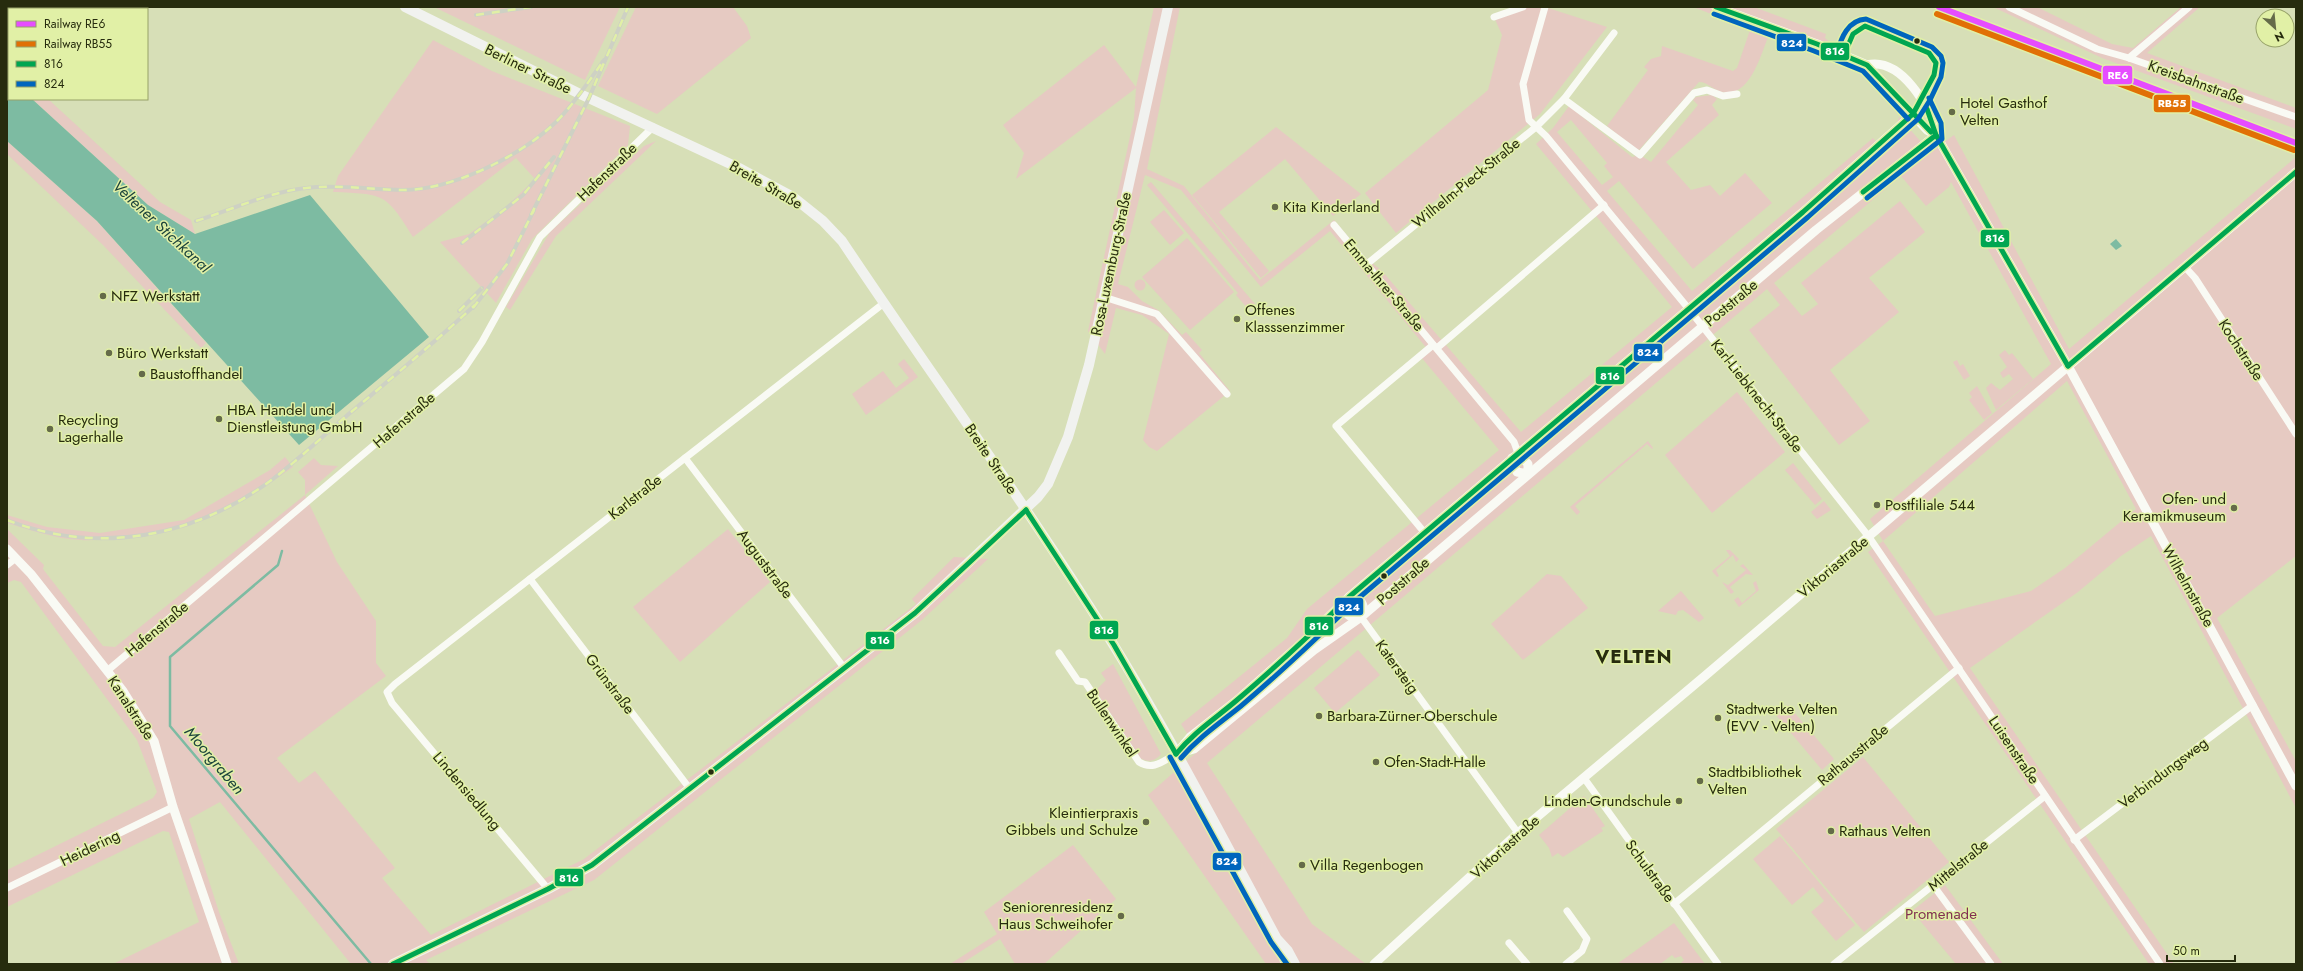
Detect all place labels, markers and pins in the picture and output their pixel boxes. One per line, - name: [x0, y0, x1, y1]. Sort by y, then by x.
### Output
- unlabelled marker: [1912, 36, 1922, 46]
- place label: Hotel Gasthof Velten: [1960, 92, 2048, 131]
- marker: Hotel Gasthof Velten: [1947, 107, 1957, 117]
- place label: Kita Kinderland: [1283, 196, 1379, 218]
- marker: Kita Kinderland: [1270, 202, 1280, 212]
- place label: NFZ Werkstatt: [111, 285, 200, 307]
- marker: NFZ Werkstatt: [98, 291, 108, 301]
- place label: Offenes Klasssenzimmer: [1245, 299, 1346, 338]
- marker: Offenes Klasssenzimmer: [1232, 314, 1242, 324]
- place label: Büro Werkstatt: [117, 342, 208, 364]
- marker: Büro Werkstatt: [104, 348, 114, 358]
- place label: Baustoffhandel: [150, 363, 243, 385]
- marker: Baustoffhandel: [137, 369, 147, 379]
- place label: HBA Handel und Dienstleistung GmbH: [227, 399, 362, 438]
- place label: Recycling Lagerhalle: [58, 409, 123, 448]
- marker: HBA Handel und Dienstleistung GmbH: [214, 414, 224, 424]
- marker: Recycling Lagerhalle: [45, 424, 55, 434]
- place label: Ofen- und Keramikmuseum: [2123, 488, 2226, 527]
- place label: Postfiliale 544: [1885, 494, 1975, 516]
- marker: Postfiliale 544: [1872, 500, 1882, 510]
- marker: Ofen- und Keramikmuseum: [2229, 503, 2239, 513]
- unlabelled marker: [1379, 571, 1389, 581]
- place label: Stadtwerke Velten (EVV - Velten): [1726, 698, 1838, 737]
- place label: Barbara-Zürner-Oberschule: [1327, 705, 1498, 727]
- marker: Barbara-Zürner-Oberschule: [1314, 711, 1324, 721]
- marker: Stadtwerke Velten (EVV - Velten): [1713, 713, 1723, 723]
- place label: Ofen-Stadt-Halle: [1384, 751, 1486, 773]
- marker: Ofen-Stadt-Halle: [1371, 757, 1381, 767]
- place label: Stadtbibliothek Velten: [1708, 761, 1802, 800]
- unlabelled marker: [706, 767, 716, 777]
- marker: Stadtbibliothek Velten: [1695, 776, 1705, 786]
- place label: Linden-Grundschule: [1544, 790, 1671, 812]
- marker: Linden-Grundschule: [1674, 796, 1684, 806]
- place label: Kleintierpraxis Gibbels und Schulze: [1006, 802, 1138, 841]
- marker: Kleintierpraxis Gibbels und Schulze: [1141, 817, 1151, 827]
- place label: Rathaus Velten: [1839, 820, 1931, 842]
- marker: Rathaus Velten: [1826, 826, 1836, 836]
- place label: Villa Regenbogen: [1310, 854, 1424, 876]
- marker: Villa Regenbogen: [1297, 860, 1307, 870]
- place label: Seniorenresidenz Haus Schweihofer: [999, 896, 1114, 935]
- marker: Seniorenresidenz Haus Schweihofer: [1116, 911, 1126, 921]

